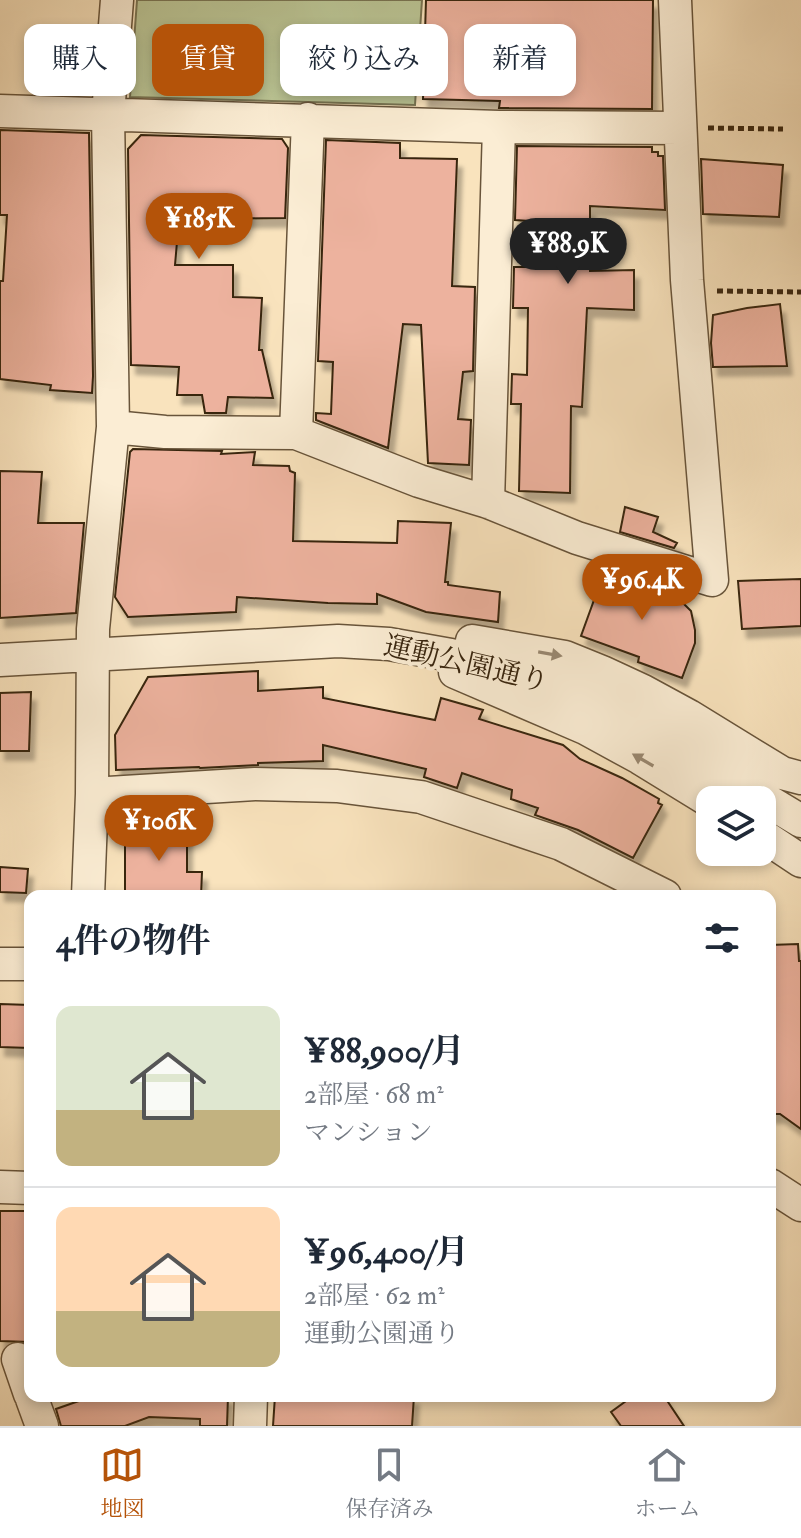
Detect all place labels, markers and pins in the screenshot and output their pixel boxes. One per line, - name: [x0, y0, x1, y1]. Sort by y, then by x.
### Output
- pin: ¥185K: [143, 193, 255, 261]
- pin: ¥88.9K: [503, 218, 633, 286]
- pin: ¥96.4K: [577, 554, 707, 622]
- pin: ¥106K: [103, 795, 215, 863]

